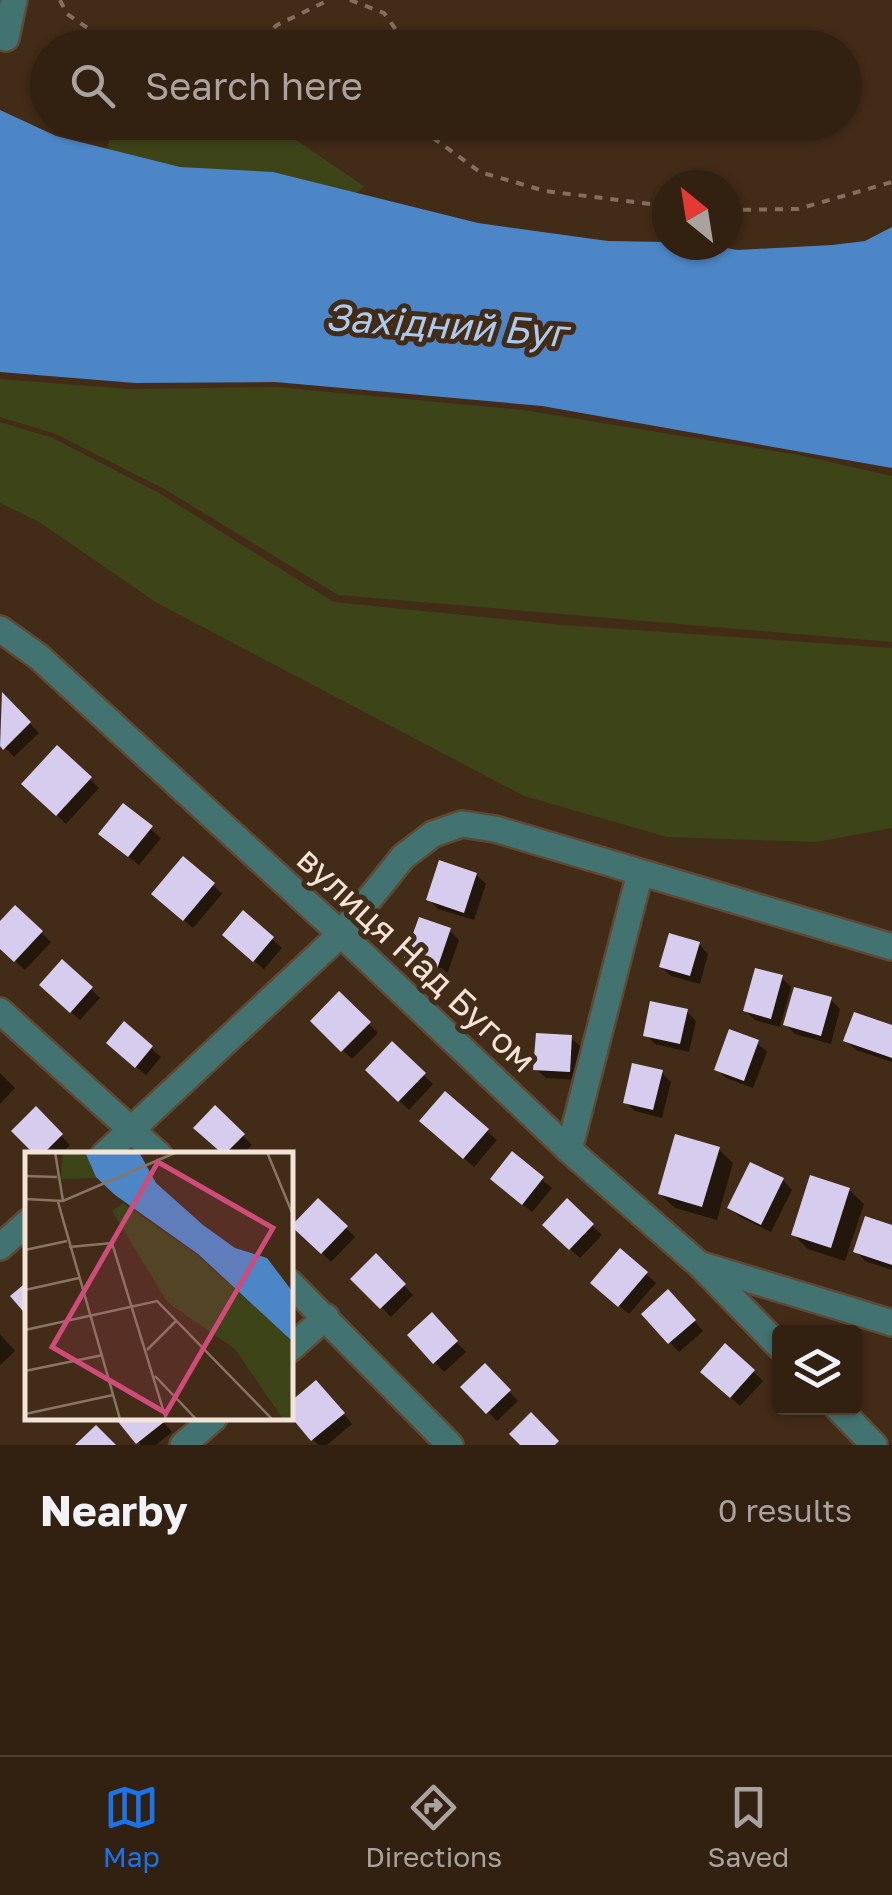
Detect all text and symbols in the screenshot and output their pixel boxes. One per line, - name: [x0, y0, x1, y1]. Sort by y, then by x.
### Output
- search box: [30, 30, 862, 140]
- icon: search: [65, 58, 120, 113]
- text: Search here: [145, 63, 363, 108]
- north arrow: [652, 170, 742, 260]
- water label: Західний Буг: [324, 293, 573, 355]
- street label: вулиця Над Бугом: [289, 838, 545, 1080]
- inset map: [25, 1152, 292, 1420]
- map controls: [772, 1325, 862, 1415]
- button: layers: [772, 1325, 862, 1415]
- text: Nearby: [40, 1485, 188, 1535]
- text: 0 results: [718, 1491, 852, 1529]
- tab: Map: [103, 1780, 160, 1873]
- tab: Directions: [365, 1780, 502, 1873]
- tab: Saved: [707, 1780, 789, 1873]

